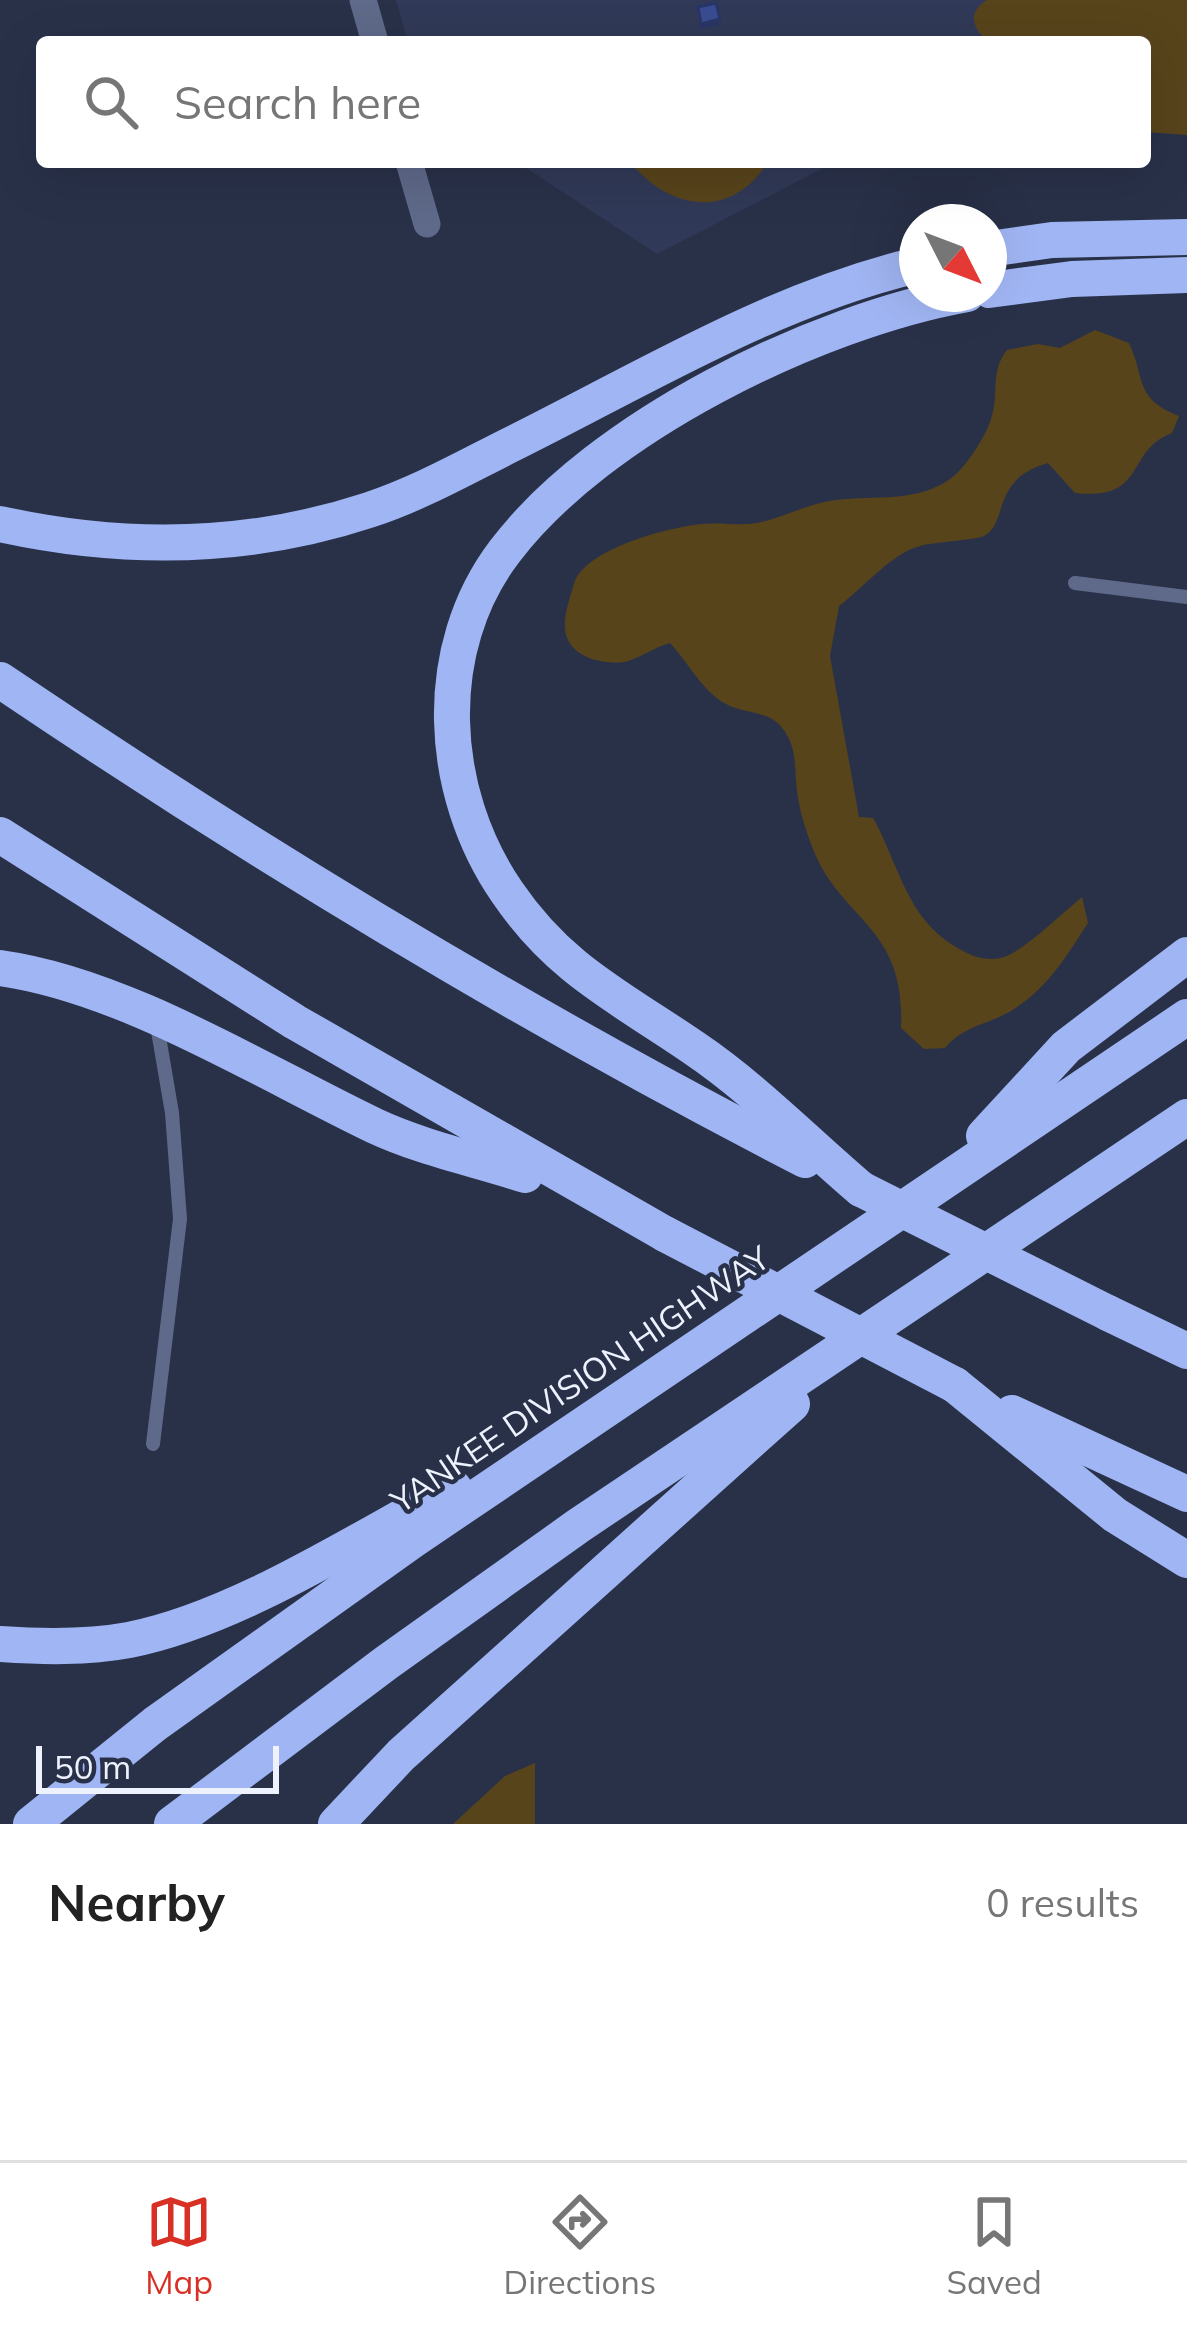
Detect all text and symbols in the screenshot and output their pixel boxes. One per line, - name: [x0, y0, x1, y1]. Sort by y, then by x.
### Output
- search box: [36, 36, 1151, 168]
- icon: search: [78, 69, 144, 135]
- text: Search here: [174, 74, 421, 130]
- north arrow: [899, 204, 1007, 312]
- street label: YANKEE DIVISION HIGHWAY: [382, 1236, 778, 1521]
- scale bar: [36, 1740, 279, 1793]
- text: 50 m: [54, 1746, 131, 1787]
- text: Nearby: [48, 1870, 225, 1934]
- text: 0 results: [986, 1878, 1139, 1927]
- tab: Map: [145, 2189, 213, 2302]
- tab: Directions: [504, 2189, 656, 2302]
- tab: Saved: [947, 2189, 1042, 2302]

